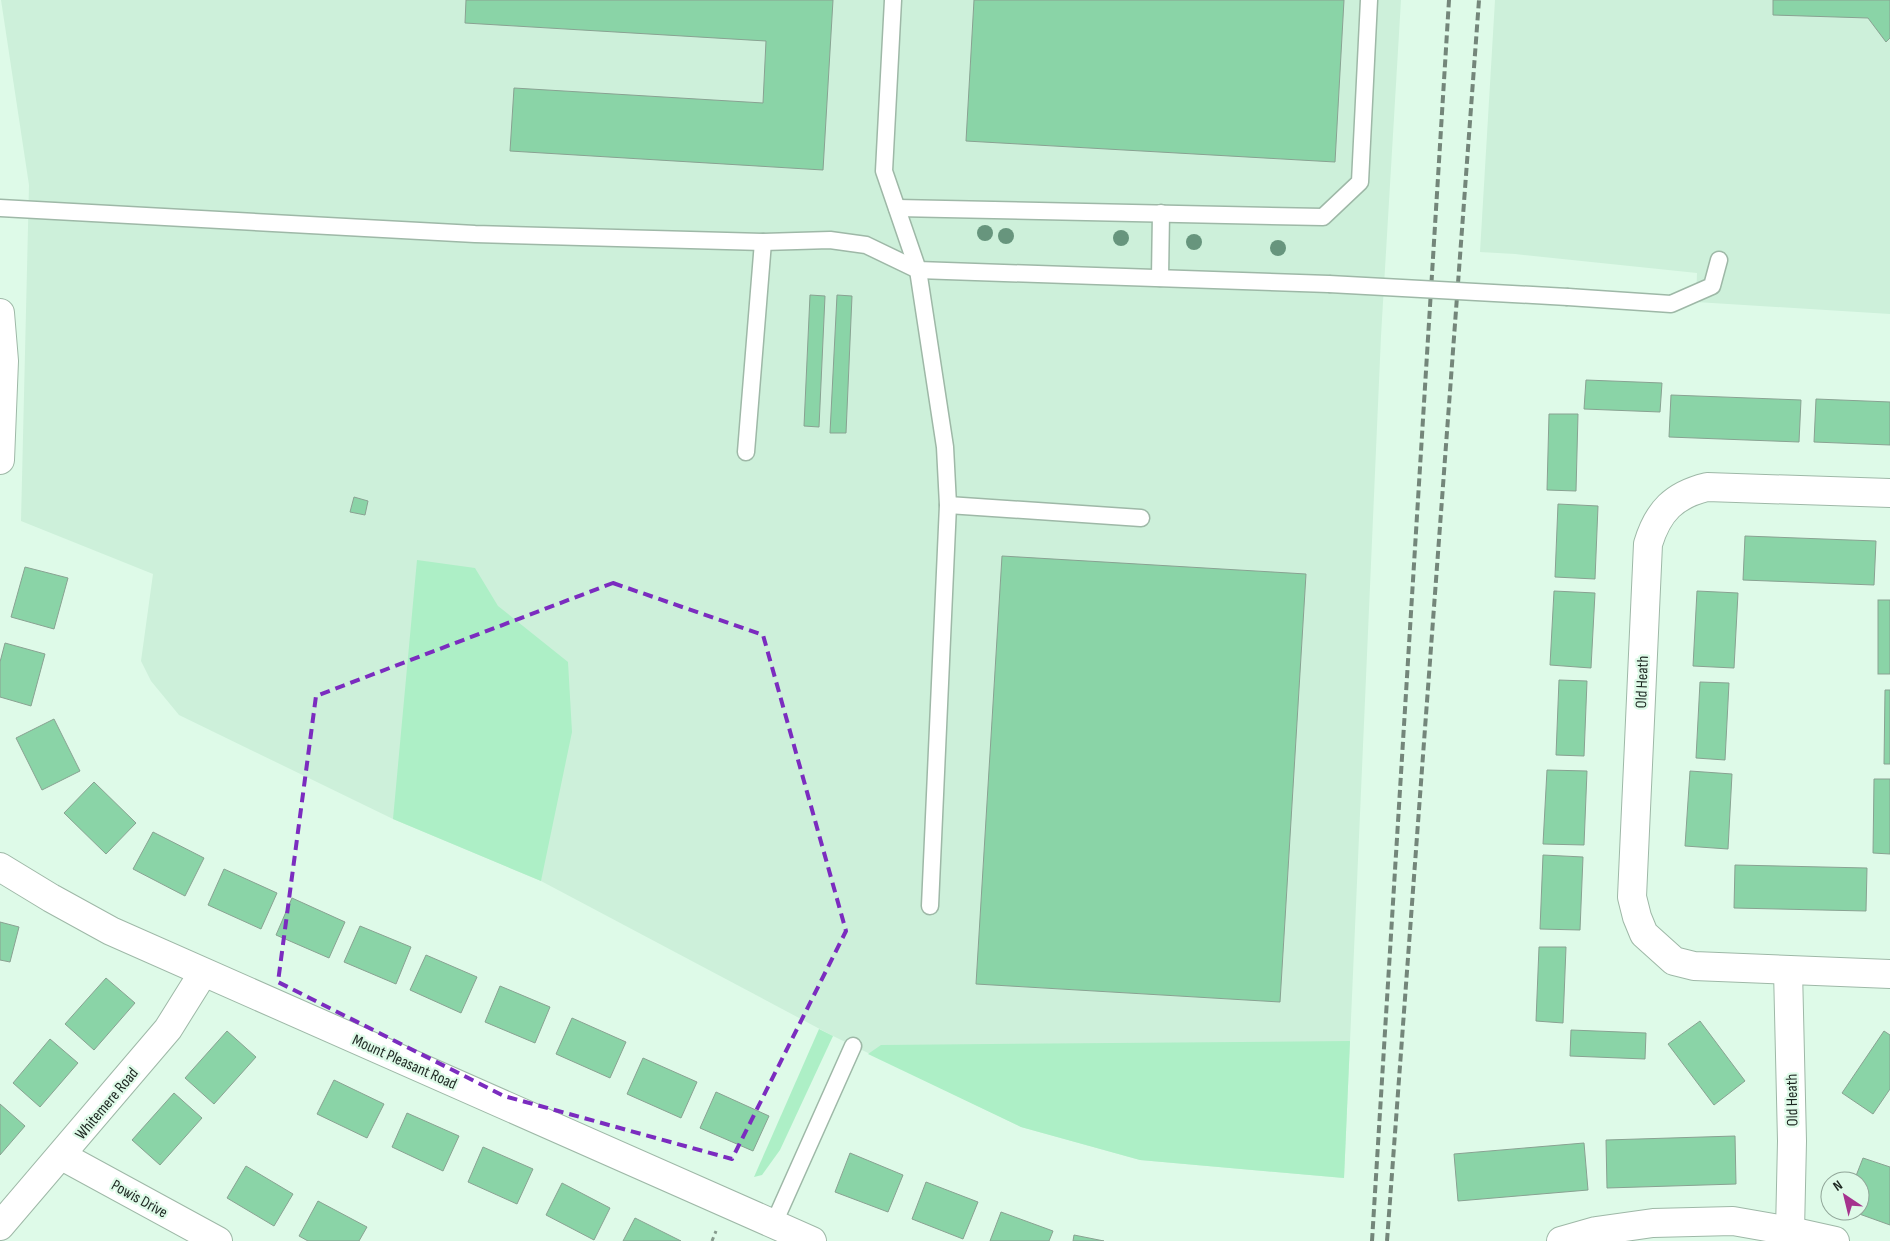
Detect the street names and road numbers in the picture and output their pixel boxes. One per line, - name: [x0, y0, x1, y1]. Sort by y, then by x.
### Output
- street label: Old Heath: [1632, 655, 1653, 709]
- street label: Mount Pleasant Road: [349, 1031, 460, 1094]
- street label: Whitemere Road: [72, 1064, 143, 1144]
- street label: Old Heath: [1783, 1074, 1802, 1126]
- street label: Powis Drive: [108, 1176, 171, 1223]

